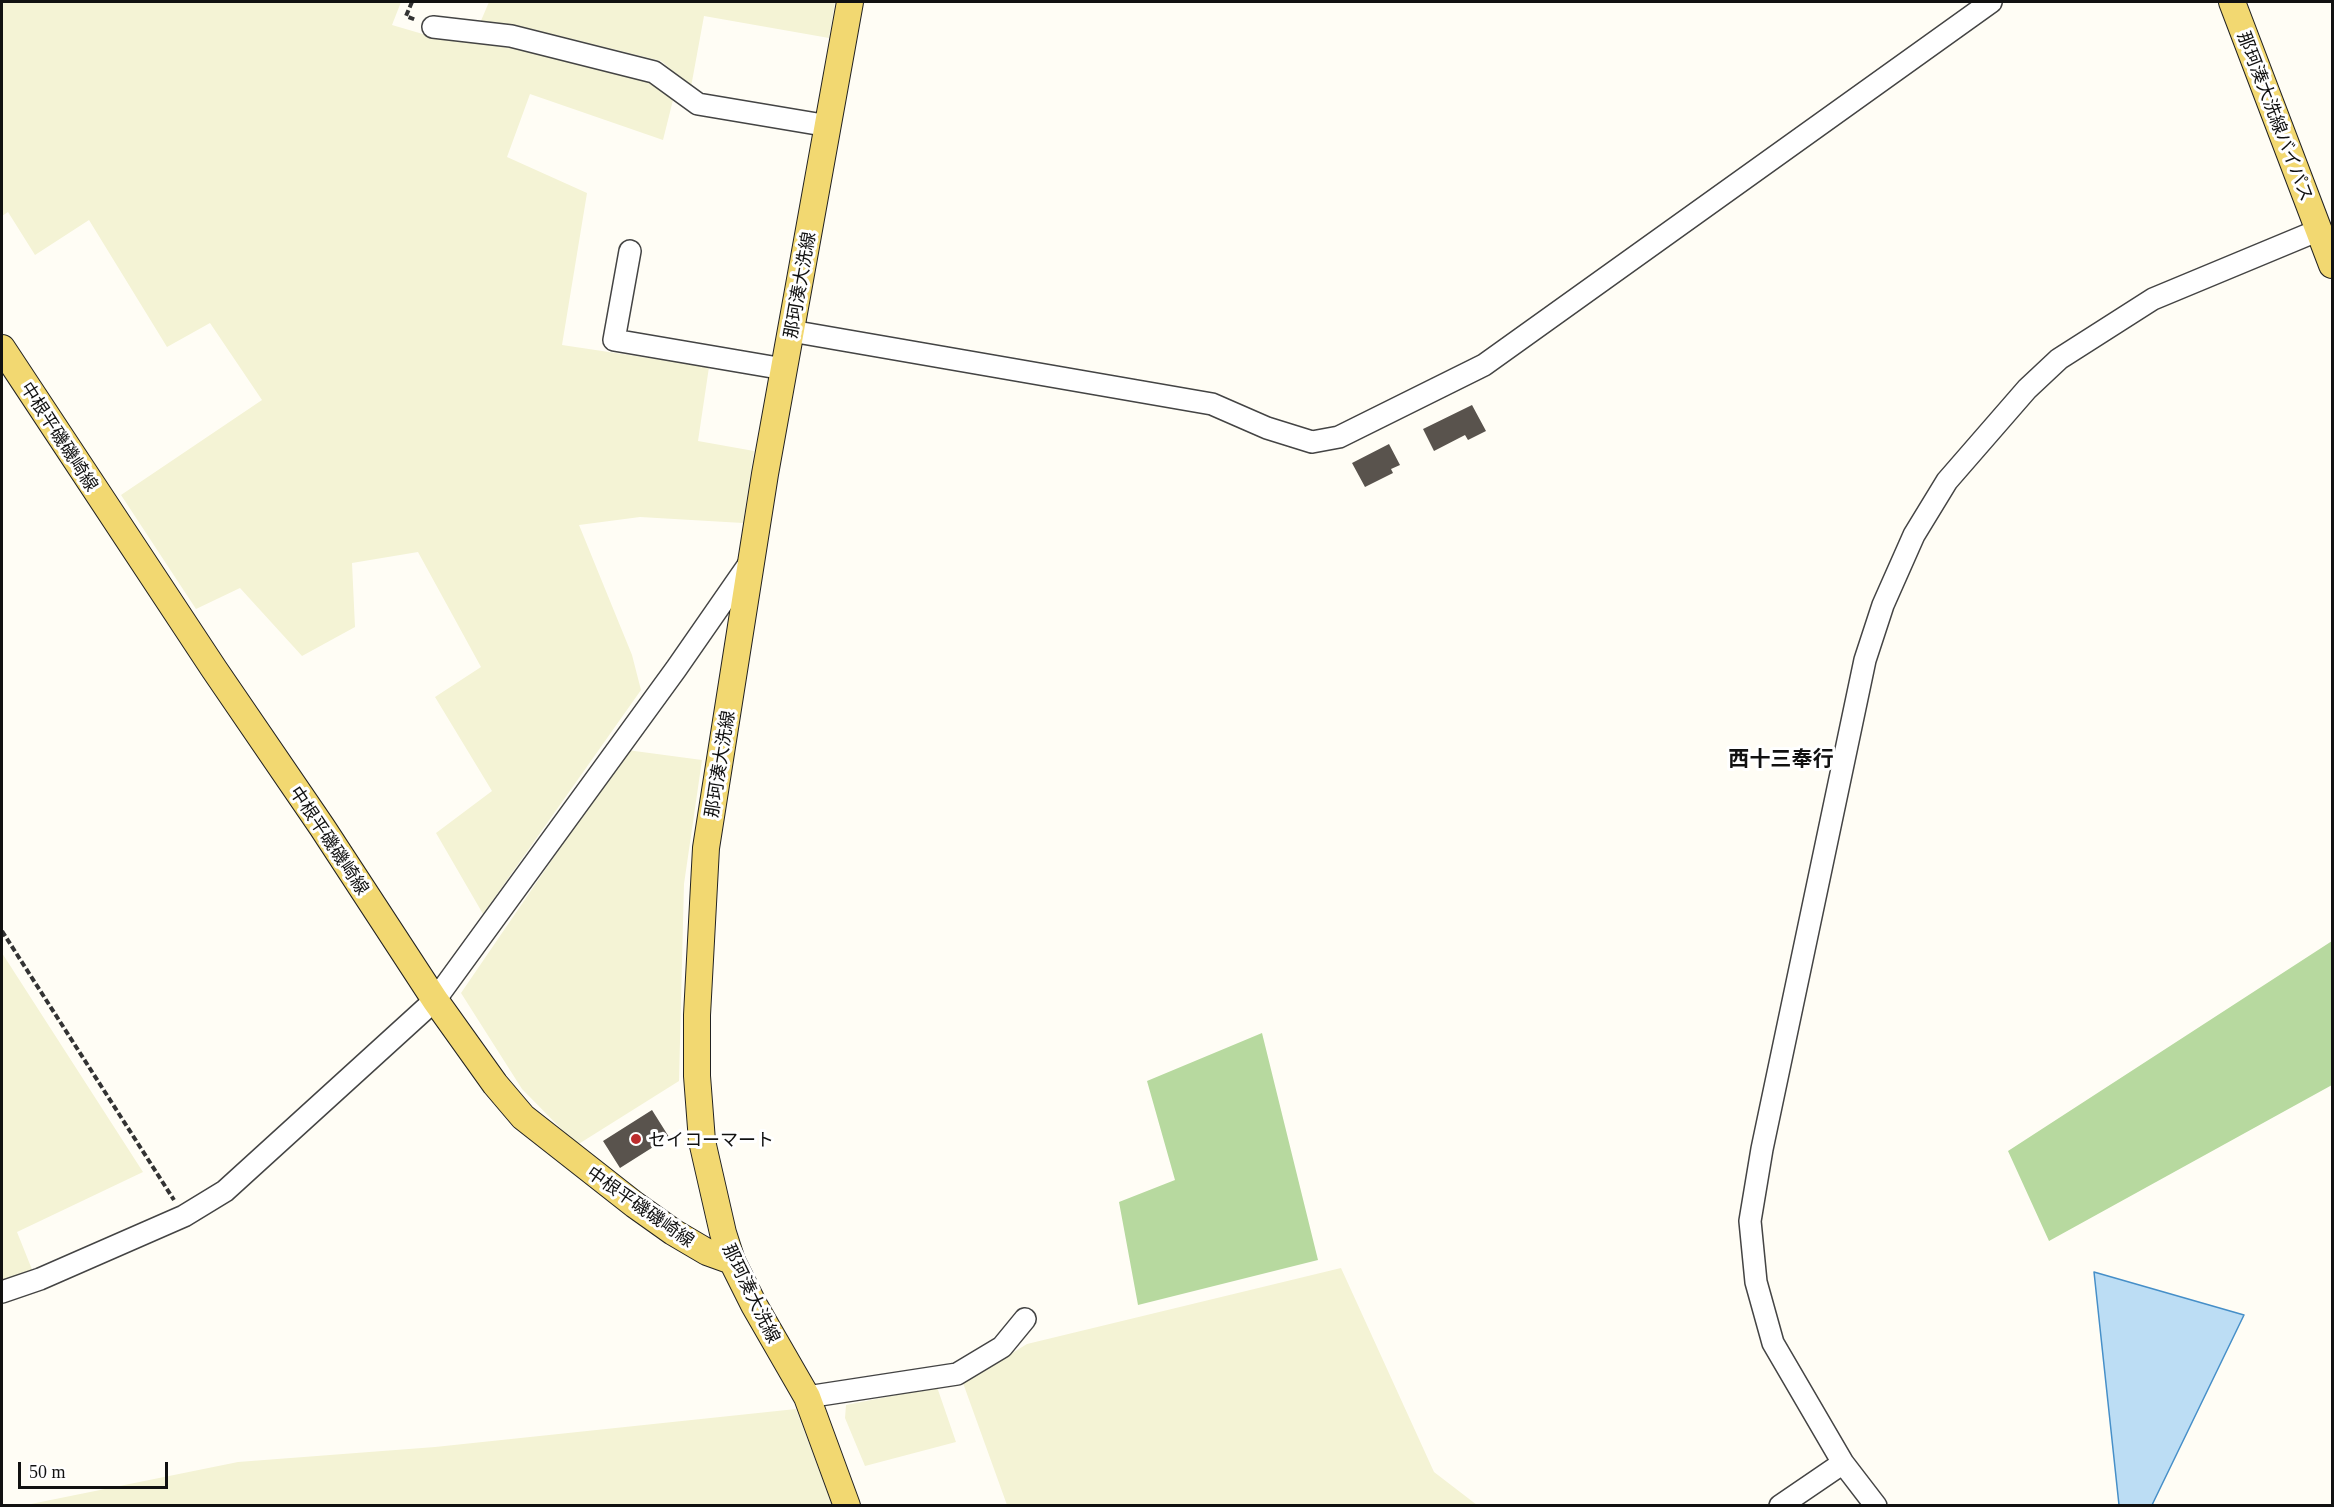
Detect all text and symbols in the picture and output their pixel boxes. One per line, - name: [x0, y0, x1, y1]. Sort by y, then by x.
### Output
- street label: 那珂湊大洗線バイパス: [2234, 28, 2318, 204]
- street label: 那珂湊大洗線: [779, 230, 819, 340]
- street label: 中根平磯磯崎線: [17, 377, 103, 495]
- street label: 那珂湊大洗線: [700, 709, 738, 819]
- district label: 西十三奉行: [1729, 745, 1833, 771]
- street label: 中根平磯磯崎線: [286, 782, 374, 898]
- place label: セイコーマート: [648, 1128, 774, 1150]
- marker: セイコーマート: [629, 1132, 643, 1146]
- street label: 中根平磯磯崎線: [583, 1161, 699, 1251]
- street label: 那珂湊大洗線: [719, 1240, 785, 1346]
- scale bar: [21, 1450, 171, 1488]
- text: 50 m: [29, 1462, 66, 1482]

